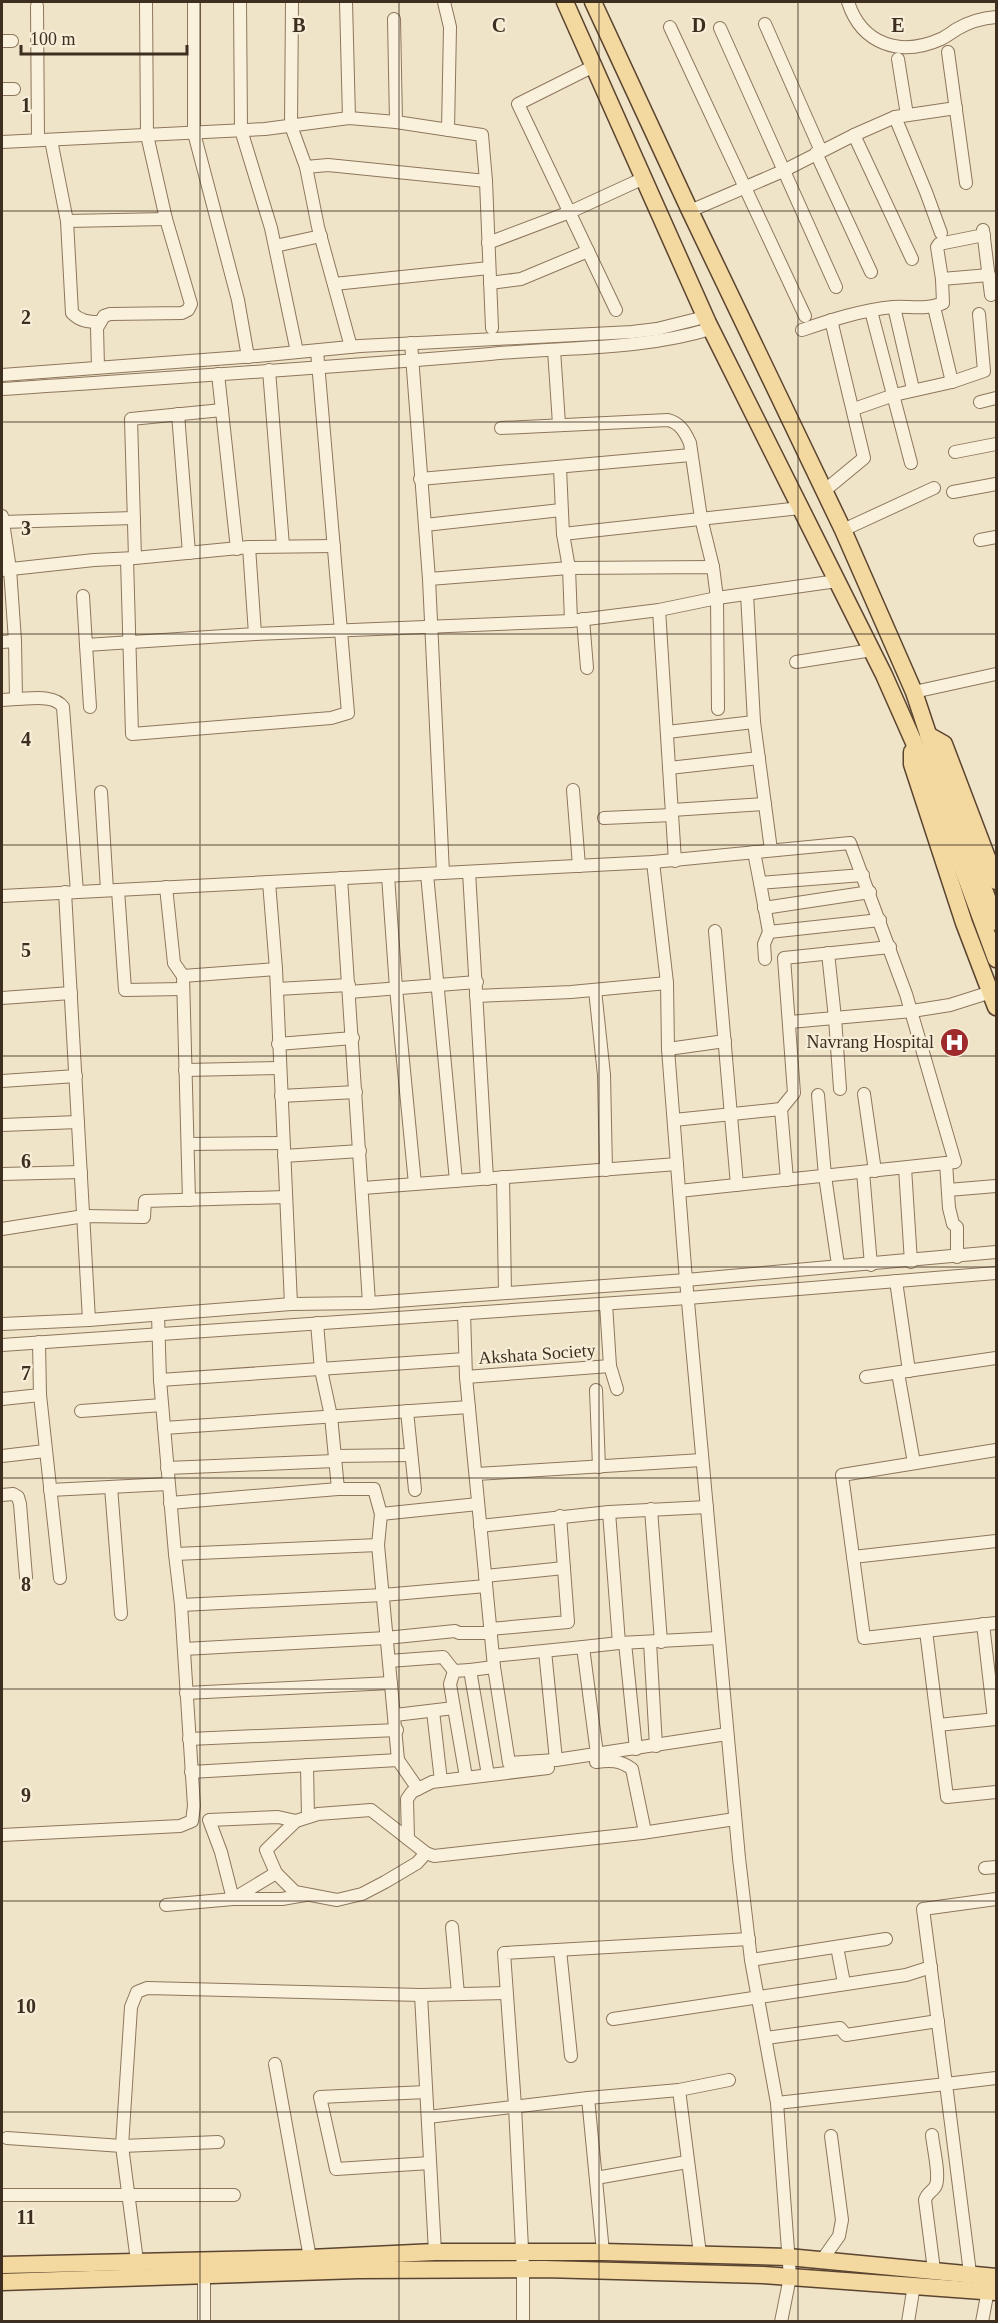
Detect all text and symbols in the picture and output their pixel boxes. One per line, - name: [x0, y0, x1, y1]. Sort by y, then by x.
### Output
- text: B: [292, 14, 306, 36]
- text: C: [492, 14, 506, 36]
- text: D: [692, 14, 706, 36]
- text: E: [891, 14, 905, 36]
- scale bar: [21, 18, 188, 56]
- text: 100 m: [30, 29, 76, 49]
- text: 1: [21, 94, 31, 116]
- text: 2: [21, 306, 31, 328]
- text: 3: [21, 517, 31, 539]
- text: 4: [21, 728, 31, 750]
- text: 5: [21, 939, 31, 961]
- hospital icon: Navrang Hospital: [939, 1026, 971, 1058]
- place label: Navrang Hospital: [807, 1032, 934, 1052]
- text: 6: [21, 1150, 31, 1172]
- street label: Akshata Society: [478, 1340, 596, 1368]
- text: 7: [21, 1362, 31, 1384]
- text: 8: [21, 1573, 31, 1595]
- text: 9: [21, 1784, 31, 1806]
- text: 10: [16, 1995, 36, 2017]
- text: 11: [17, 2206, 35, 2228]

